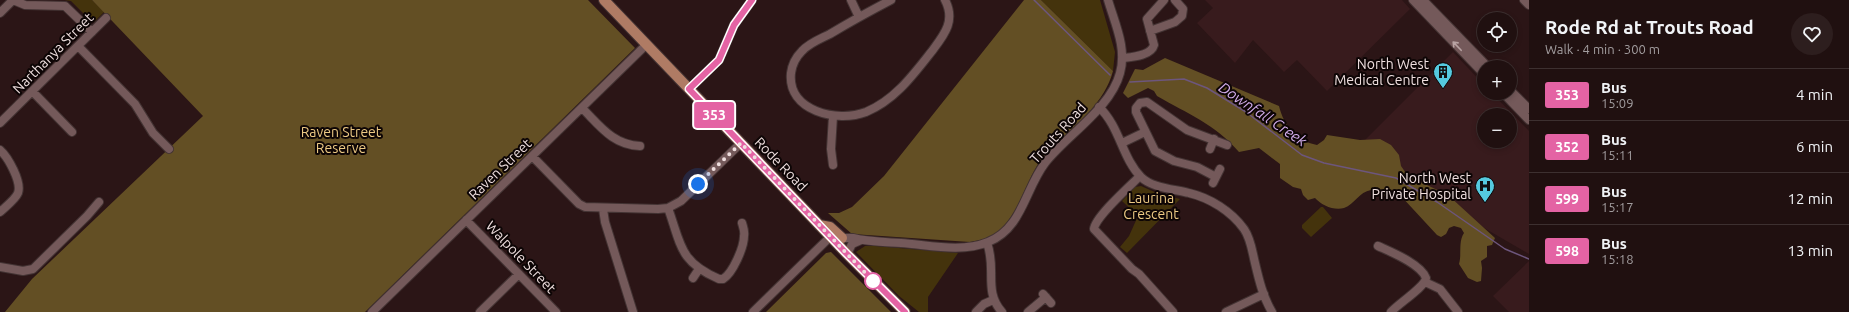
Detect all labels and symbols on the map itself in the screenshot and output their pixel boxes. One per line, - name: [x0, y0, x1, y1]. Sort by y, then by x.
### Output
- street label: Narthanya Street: [9, 9, 97, 97]
- one-way arrow: [1452, 41, 1462, 51]
- place label: North West Medical Centre: [1334, 56, 1429, 88]
- building icon: North West Medical Centre: [1432, 61, 1454, 89]
- water label: Downfall Creek: [1216, 78, 1310, 150]
- street label: Trouts Road: [1027, 99, 1089, 167]
- line badge: 353: [691, 102, 737, 128]
- park label: Raven Street Reserve: [301, 124, 382, 156]
- street label: Rode Road: [752, 134, 810, 194]
- street label: Raven Street: [465, 135, 535, 203]
- place label: North West Private Hospital: [1372, 170, 1471, 202]
- your location: [688, 174, 708, 194]
- hospital icon: North West Private Hospital: [1474, 175, 1496, 203]
- park label: Laurina Crescent: [1123, 190, 1179, 222]
- street label: Walpole Street: [483, 218, 560, 297]
- unlabelled marker: [864, 272, 882, 290]

